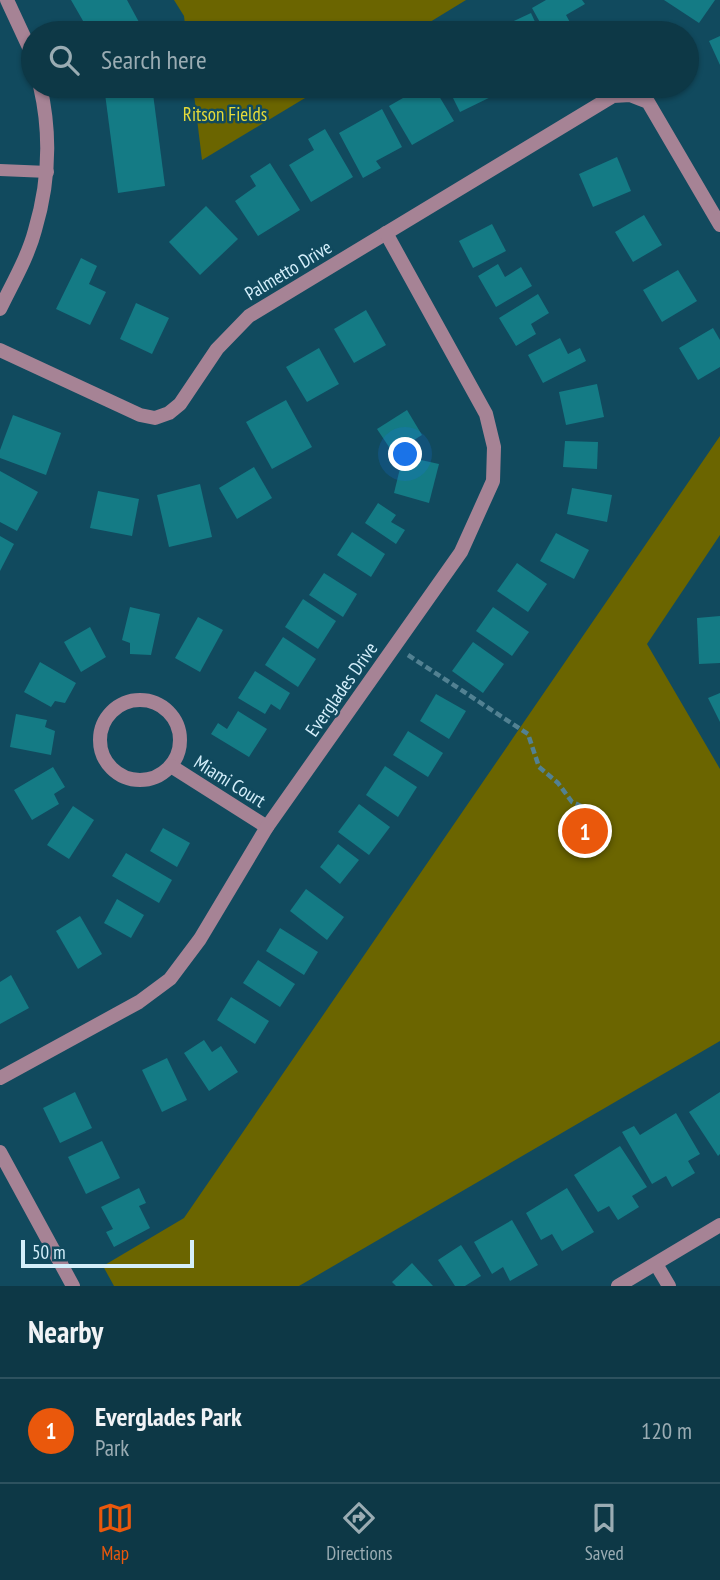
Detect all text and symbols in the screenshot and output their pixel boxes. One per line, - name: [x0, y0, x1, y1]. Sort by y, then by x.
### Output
- search box: [21, 21, 699, 98]
- icon: search: [45, 41, 83, 79]
- text: Search here: [101, 43, 207, 76]
- park label: Ritson Fields: [183, 102, 267, 126]
- street label: Palmetto Drive: [240, 235, 336, 305]
- your location: [388, 437, 422, 471]
- street label: Everglades Drive: [300, 637, 382, 741]
- street label: Miami Court: [190, 750, 271, 813]
- pin: 1: [562, 805, 608, 857]
- scale bar: [21, 1237, 194, 1269]
- text: 50 m: [32, 1240, 66, 1264]
- text: Nearby: [28, 1312, 103, 1351]
- text: Everglades Park: [95, 1400, 242, 1433]
- text: 1: [46, 1416, 57, 1445]
- text: 120 m: [641, 1416, 692, 1445]
- text: Park: [95, 1433, 129, 1462]
- tab: Map: [96, 1499, 134, 1565]
- tab: Directions: [326, 1499, 392, 1565]
- tab: Saved: [585, 1499, 624, 1565]

